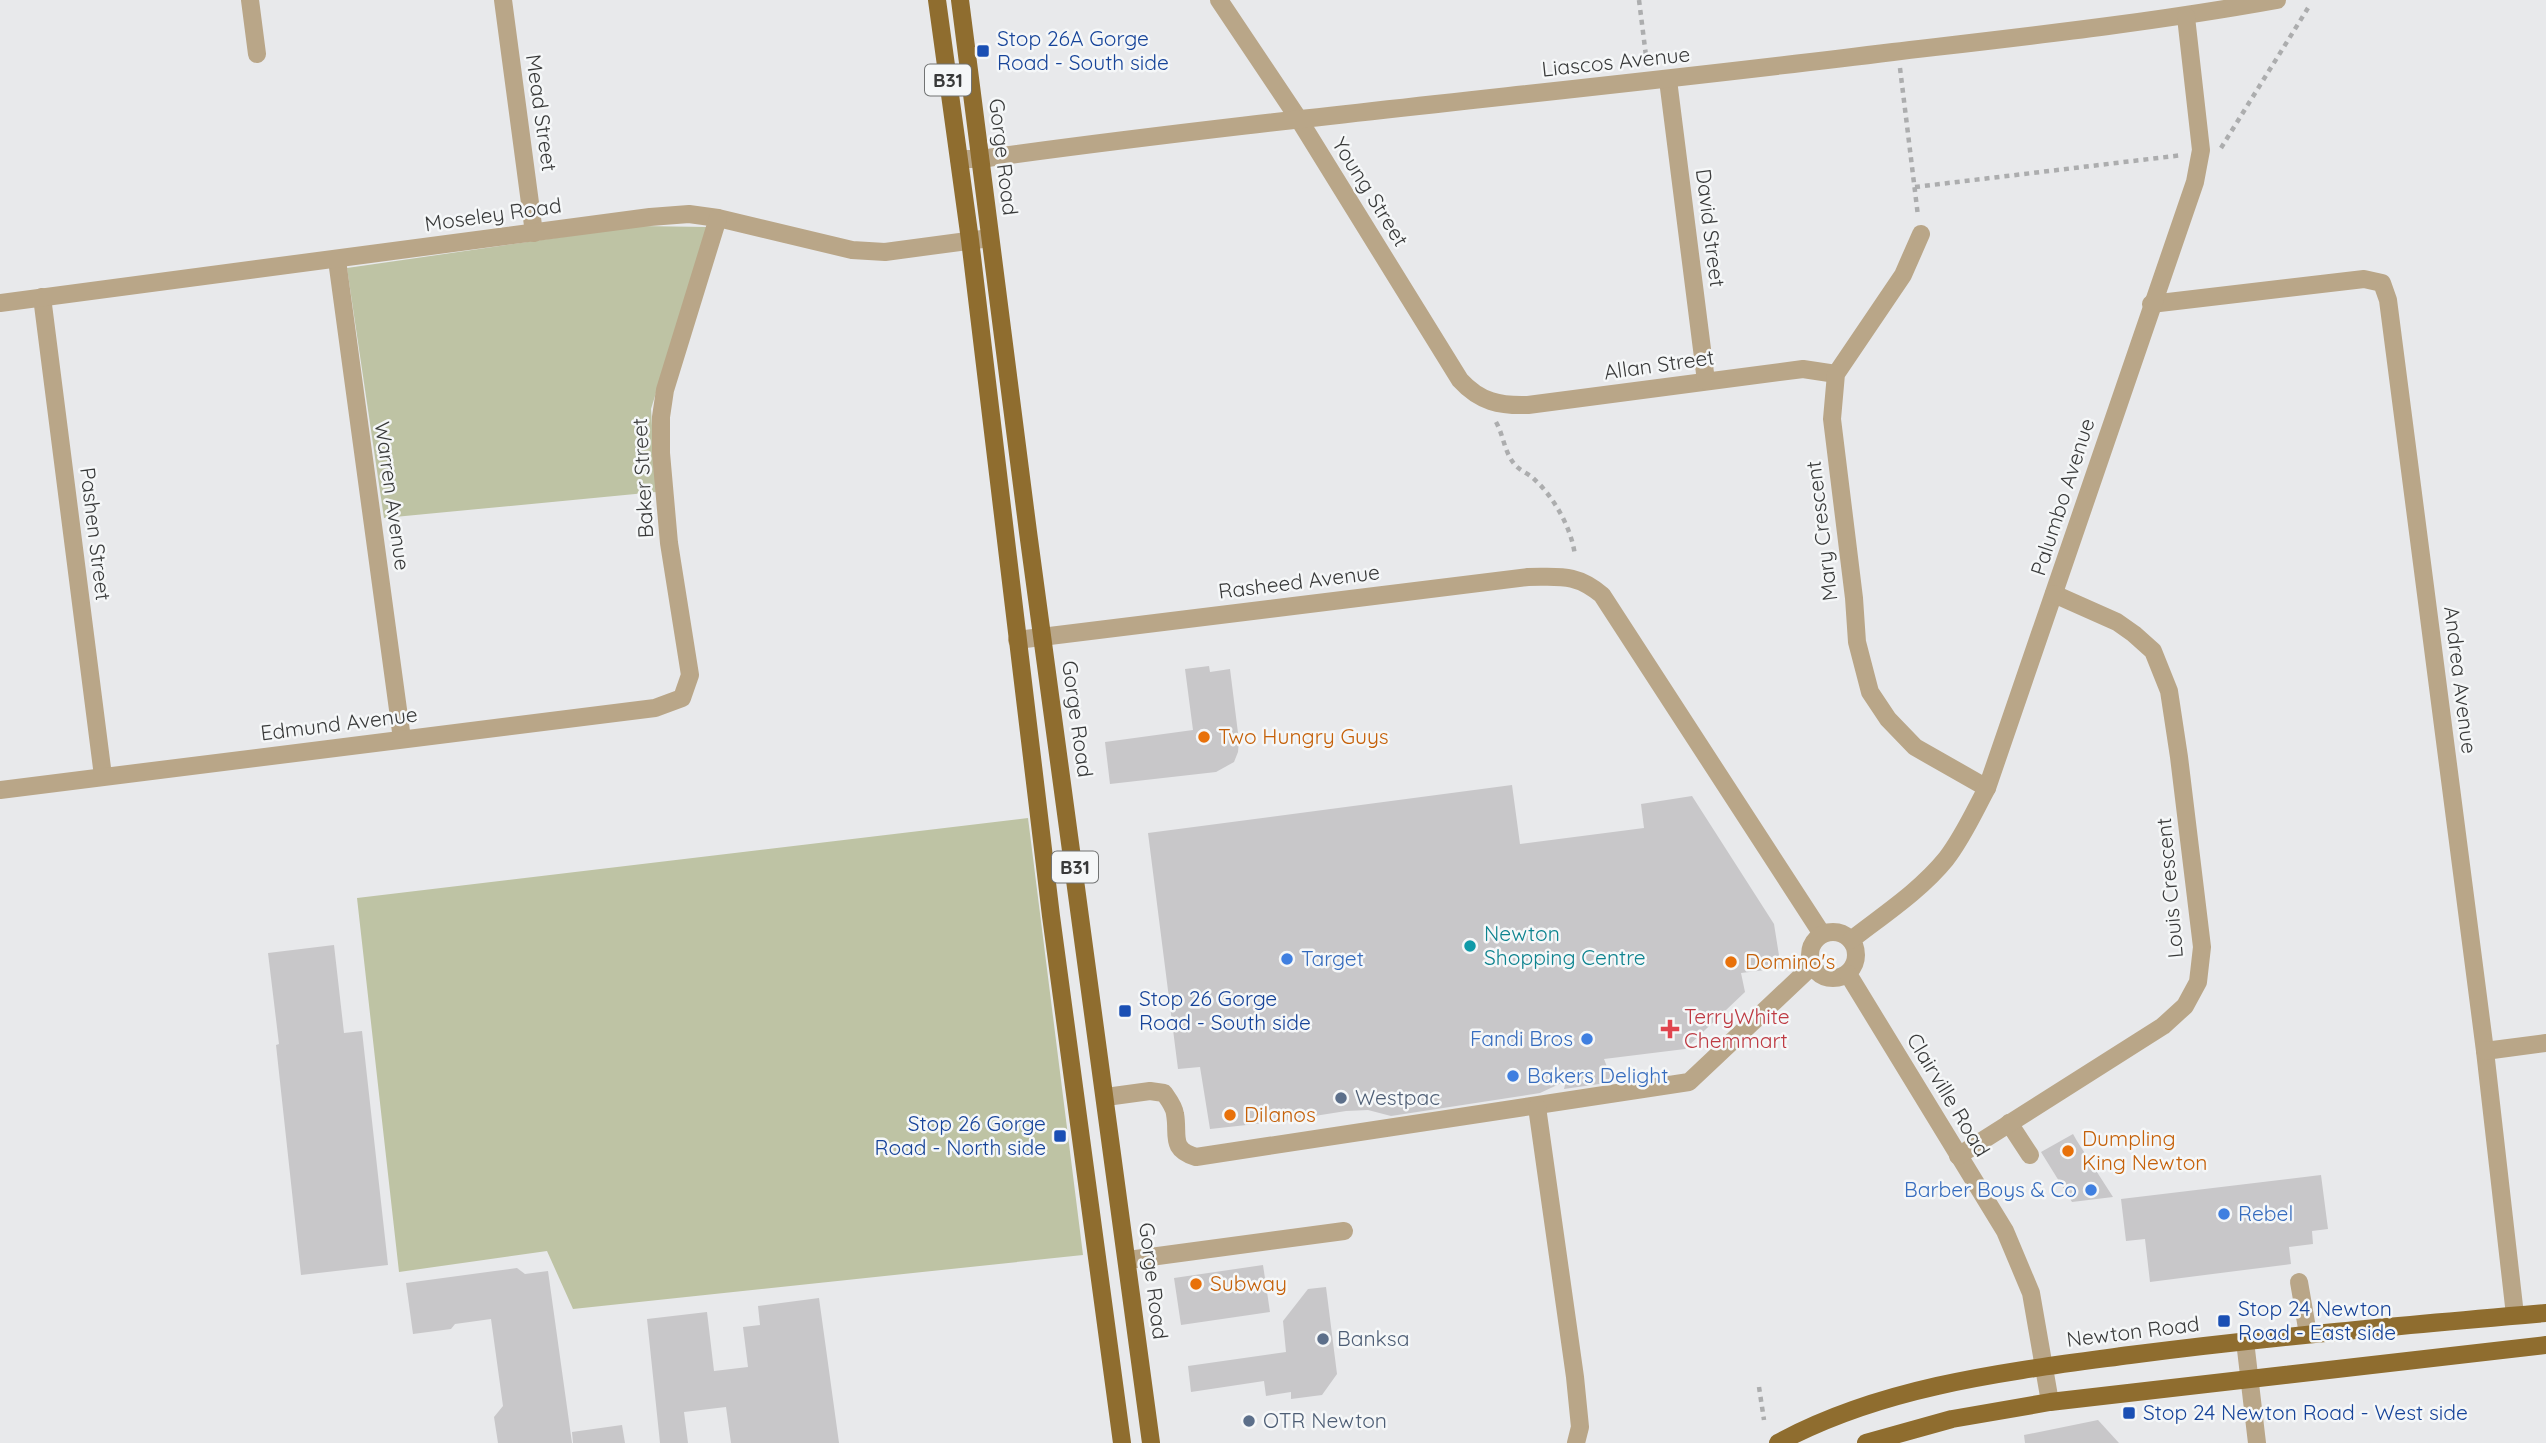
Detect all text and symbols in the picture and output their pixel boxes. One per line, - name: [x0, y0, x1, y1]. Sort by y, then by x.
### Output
- place label: Stop 26A Gorge Road - South side: [997, 25, 1169, 75]
- street label: Liascos Avenue: [1540, 40, 1691, 82]
- marker: Stop 26A Gorge Road - South side: [975, 43, 991, 59]
- street label: Mead Street: [521, 53, 563, 173]
- road number: B31: [925, 64, 971, 96]
- street label: Gorge Road: [984, 97, 1024, 217]
- street label: Young Street: [1327, 132, 1415, 251]
- street label: David Street: [1691, 167, 1731, 289]
- street label: Moseley Road: [423, 192, 563, 236]
- street label: Allan Street: [1602, 343, 1716, 385]
- street label: Palumbo Avenue: [2024, 415, 2100, 579]
- street label: Baker Street: [626, 417, 658, 539]
- street label: Warren Avenue: [370, 420, 416, 572]
- street label: Mary Crescent: [1800, 460, 1842, 603]
- street label: Pashen Street: [75, 466, 117, 602]
- street label: Rasheed Avenue: [1217, 558, 1381, 604]
- street label: Andrea Avenue: [2439, 605, 2483, 755]
- street label: Gorge Road: [1057, 659, 1099, 779]
- street label: Edmund Avenue: [259, 700, 419, 746]
- place label: Two Hungry Guys: [1218, 723, 1389, 749]
- marker: Two Hungry Guys: [1196, 729, 1212, 745]
- street label: Louis Crescent: [2150, 817, 2188, 959]
- road number: B31: [1052, 852, 1098, 882]
- place label: Newton Shopping Centre: [1484, 920, 1646, 970]
- marker: Newton Shopping Centre: [1462, 938, 1478, 954]
- place label: Target: [1301, 945, 1364, 971]
- place label: Domino's: [1745, 948, 1835, 974]
- marker: Target: [1279, 951, 1295, 967]
- marker: Domino's: [1723, 954, 1739, 970]
- place label: Stop 26 Gorge Road - South side: [1139, 985, 1311, 1035]
- marker: Stop 26 Gorge Road - South side: [1117, 1003, 1133, 1019]
- place label: TerryWhite Chemmart: [1684, 1003, 1790, 1053]
- marker: TerryWhite Chemmart: [1662, 1021, 1678, 1037]
- place label: Fandi Bros: [1470, 1025, 1573, 1051]
- street label: Clairville Road: [1902, 1028, 1996, 1161]
- marker: Fandi Bros: [1579, 1031, 1595, 1047]
- place label: Bakers Delight: [1527, 1062, 1668, 1088]
- marker: Bakers Delight: [1505, 1068, 1521, 1084]
- place label: Westpac: [1355, 1084, 1440, 1110]
- marker: Westpac: [1333, 1090, 1349, 1106]
- place label: Dilanos: [1244, 1101, 1316, 1127]
- marker: Dilanos: [1222, 1107, 1238, 1123]
- place label: Stop 26 Gorge Road - North side: [874, 1110, 1046, 1160]
- place label: Dumpling King Newton: [2082, 1125, 2207, 1175]
- marker: Stop 26 Gorge Road - North side: [1052, 1128, 1068, 1144]
- marker: Dumpling King Newton: [2060, 1143, 2076, 1159]
- place label: Barber Boys & Co: [1904, 1176, 2077, 1202]
- marker: Barber Boys & Co: [2083, 1182, 2099, 1198]
- place label: Rebel: [2238, 1200, 2293, 1226]
- marker: Rebel: [2216, 1206, 2232, 1222]
- street label: Gorge Road: [1134, 1221, 1174, 1341]
- place label: Subway: [1210, 1270, 1287, 1296]
- marker: Subway: [1188, 1276, 1204, 1292]
- place label: Stop 24 Newton Road - East side: [2238, 1295, 2396, 1345]
- street label: Newton Road: [2065, 1310, 2201, 1352]
- marker: Stop 24 Newton Road - East side: [2216, 1313, 2232, 1329]
- place label: Banksa: [1337, 1325, 1409, 1351]
- marker: Banksa: [1315, 1331, 1331, 1347]
- place label: Stop 24 Newton Road - West side: [2143, 1399, 2468, 1425]
- marker: Stop 24 Newton Road - West side: [2121, 1405, 2137, 1421]
- place label: OTR Newton: [1263, 1407, 1387, 1433]
- marker: OTR Newton: [1241, 1413, 1257, 1429]

